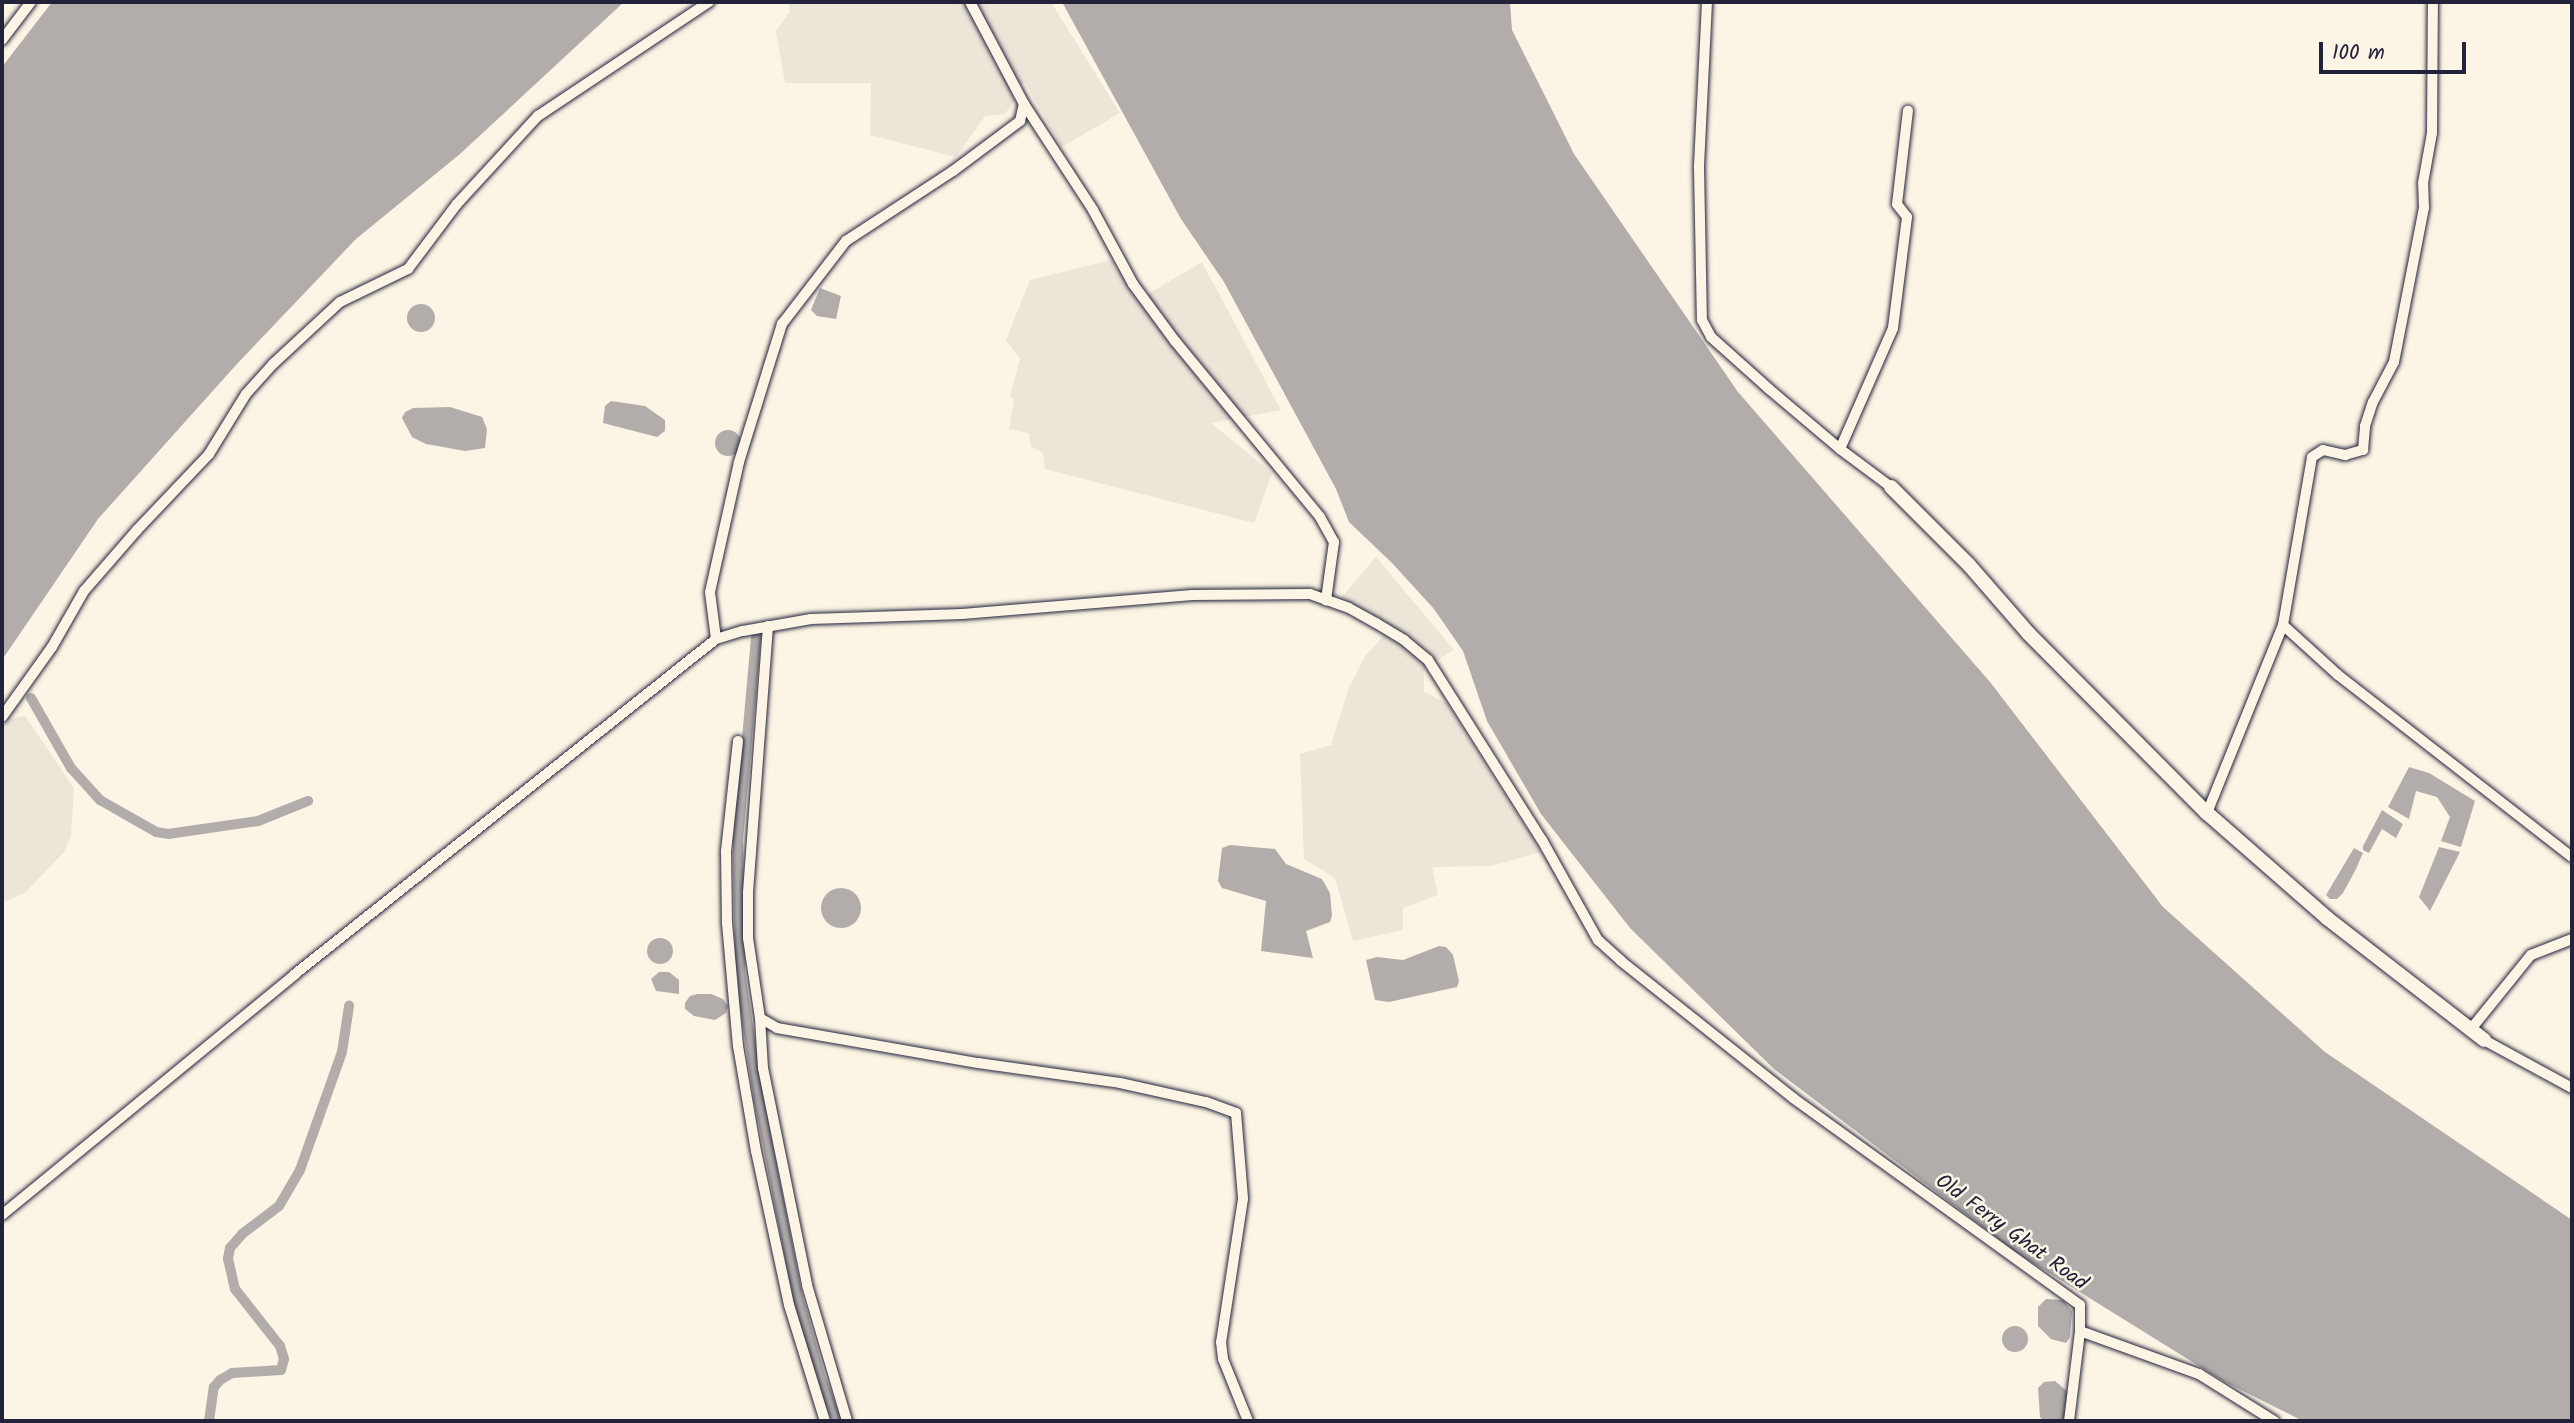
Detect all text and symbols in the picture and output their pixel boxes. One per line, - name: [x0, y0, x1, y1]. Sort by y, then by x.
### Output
- scale bar: [2322, 28, 2469, 72]
- text: 100 m: [2332, 37, 2385, 70]
- street label: Old Ferry Ghat Road: [1930, 1169, 2092, 1297]

